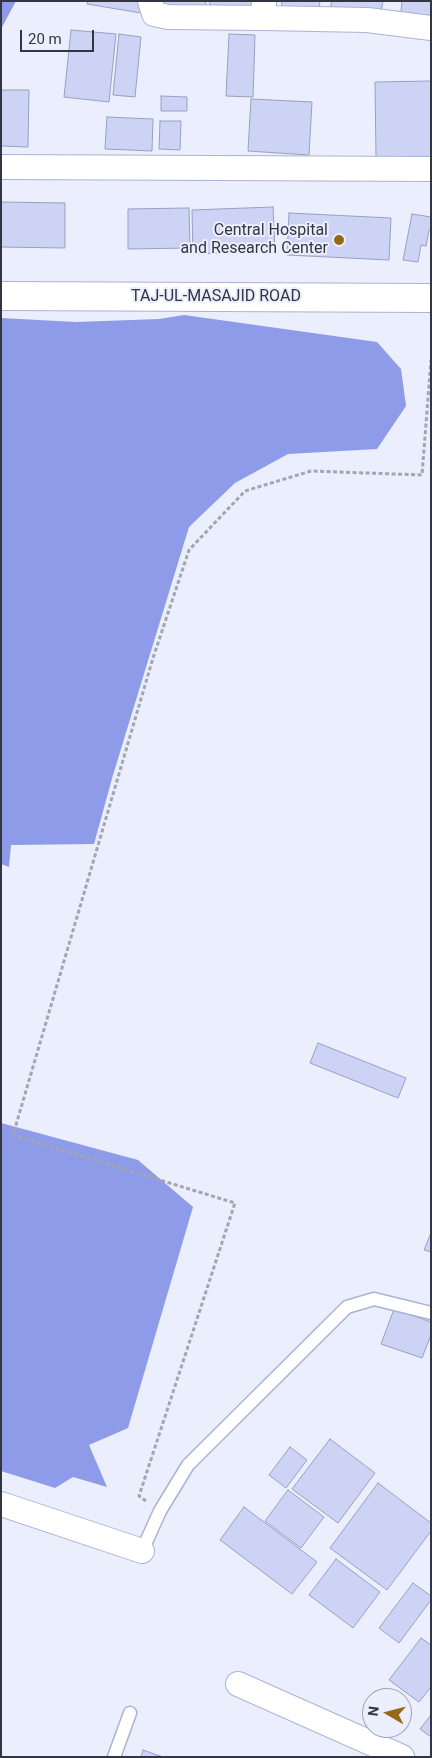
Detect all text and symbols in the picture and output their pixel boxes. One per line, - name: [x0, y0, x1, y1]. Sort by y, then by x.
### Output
- scale bar: [22, 20, 96, 52]
- text: 20 m: [28, 30, 62, 48]
- place label: Central Hospital and Research Center: [180, 221, 328, 259]
- marker: Central Hospital and Research Center: [332, 233, 346, 247]
- street label: TAJ-UL-MASAJID ROAD: [131, 287, 301, 307]
- north arrow: [362, 1688, 412, 1738]
- text: N: [365, 1705, 382, 1717]

